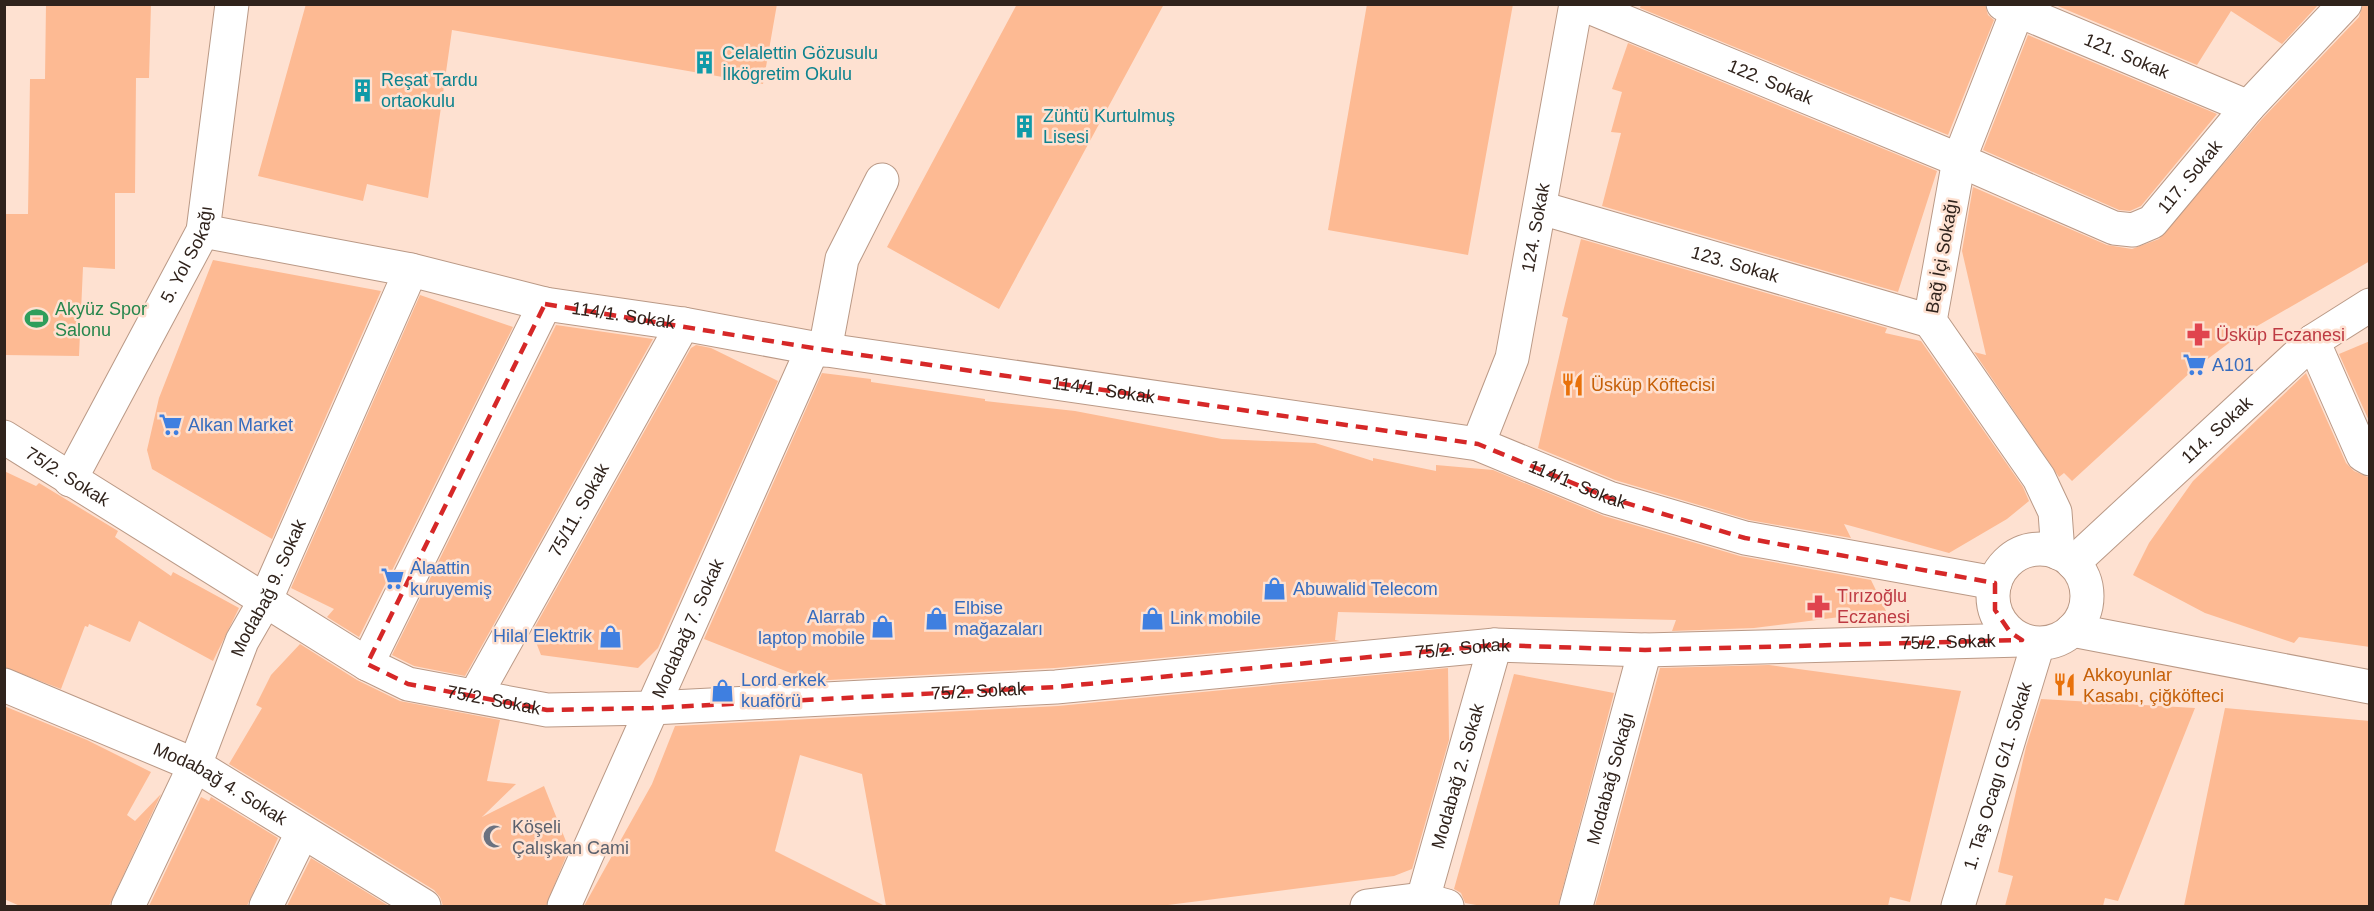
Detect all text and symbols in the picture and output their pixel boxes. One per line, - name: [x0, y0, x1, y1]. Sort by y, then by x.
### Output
- street label: 121. Sokak: [2081, 29, 2173, 83]
- place label: Celalettin Gözusulu İlkögretim Okulu: [722, 43, 878, 84]
- building icon: Celalettin Gözusulu İlkögretim Okulu: [691, 50, 717, 76]
- street label: 122. Sokak: [1725, 56, 1817, 109]
- place label: Reşat Tardu ortaokulu: [381, 70, 478, 111]
- building icon: Reşat Tardu ortaokulu: [350, 77, 376, 103]
- place label: Zühtü Kurtulmuş Lisesi: [1043, 106, 1175, 147]
- building icon: Zühtü Kurtulmuş Lisesi: [1012, 113, 1038, 139]
- street label: 117. Sokak: [2154, 135, 2227, 217]
- street label: 124. Sokak: [1518, 180, 1554, 274]
- street label: Bağ İçi Sokağı: [1922, 197, 1962, 315]
- street label: 5. Yol Sokağı: [157, 205, 216, 306]
- street label: 123. Sokak: [1689, 242, 1782, 287]
- street label: 114/1. Sokak: [570, 298, 677, 333]
- place label: Akyüz Spor Salonu: [55, 299, 147, 340]
- sports icon: Akyüz Spor Salonu: [24, 306, 50, 332]
- pharmacy icon: Üsküp Eczanesi: [2185, 322, 2211, 348]
- place label: Üsküp Eczanesi: [2216, 325, 2345, 345]
- supermarket icon: A101: [2181, 352, 2207, 378]
- place label: A101: [2212, 355, 2254, 375]
- restaurant icon: Üsküp Köftecisi: [1560, 372, 1586, 398]
- street label: 114/1. Sokak: [1051, 373, 1157, 407]
- place label: Üsküp Köftecisi: [1591, 375, 1715, 395]
- street label: 114. Sokak: [2178, 392, 2257, 467]
- supermarket icon: Alkan Market: [157, 412, 183, 438]
- place label: Alkan Market: [188, 415, 293, 435]
- street label: 75/2. Sokak: [22, 443, 114, 511]
- street label: 114/1. Sokak: [1526, 456, 1630, 513]
- street label: 75/11. Sokak: [545, 459, 614, 560]
- street label: Modabağ 9. Sokak: [227, 515, 310, 659]
- street label: Modabağ 7. Sokak: [648, 555, 728, 701]
- place label: Alaattin kuruyemiş: [410, 558, 492, 599]
- supermarket icon: Alaattin kuruyemiş: [379, 565, 405, 591]
- shop icon: Abuwalid Telecom: [1262, 576, 1288, 602]
- place label: Abuwalid Telecom: [1293, 579, 1438, 599]
- place label: Tırızoğlu Eczanesi: [1837, 586, 1910, 627]
- pharmacy icon: Tırızoğlu Eczanesi: [1806, 593, 1832, 619]
- place label: Elbise mağazaları: [954, 598, 1043, 639]
- shop icon: Elbise mağazaları: [923, 605, 949, 631]
- shop icon: Link mobile: [1139, 605, 1165, 631]
- place label: Alarrab laptop mobile: [758, 607, 865, 648]
- place label: Link mobile: [1170, 608, 1261, 628]
- shop icon: Alarrab laptop mobile: [870, 614, 896, 640]
- shop icon: Hilal Elektrik: [597, 623, 623, 649]
- place label: Hilal Elektrik: [493, 626, 593, 646]
- street label: 75/2. Sokak: [1900, 631, 1997, 653]
- street label: 75/2. Sokak: [1414, 635, 1511, 663]
- place label: Akkoyunlar Kasabı, çiğköfteci: [2083, 665, 2224, 706]
- place label: Lord erkek kuaförü: [741, 670, 827, 711]
- restaurant icon: Akkoyunlar Kasabı, çiğköfteci: [2052, 672, 2078, 698]
- shop icon: Lord erkek kuaförü: [710, 677, 736, 703]
- street label: 75/2. Sokak: [930, 679, 1027, 703]
- street label: 1. Taş Ocagı G/1. Sokak: [1960, 679, 2036, 872]
- street label: 75/2. Sokak: [445, 681, 543, 719]
- street label: Modabağ 2. Sokak: [1428, 700, 1488, 851]
- street label: Modabağ Sokağı: [1583, 710, 1638, 847]
- street label: Modabağ 4. Sokak: [150, 739, 291, 830]
- place label: Köşeli Çalışkan Cami: [512, 817, 629, 858]
- mosque icon: Köşeli Çalışkan Cami: [481, 824, 507, 850]

